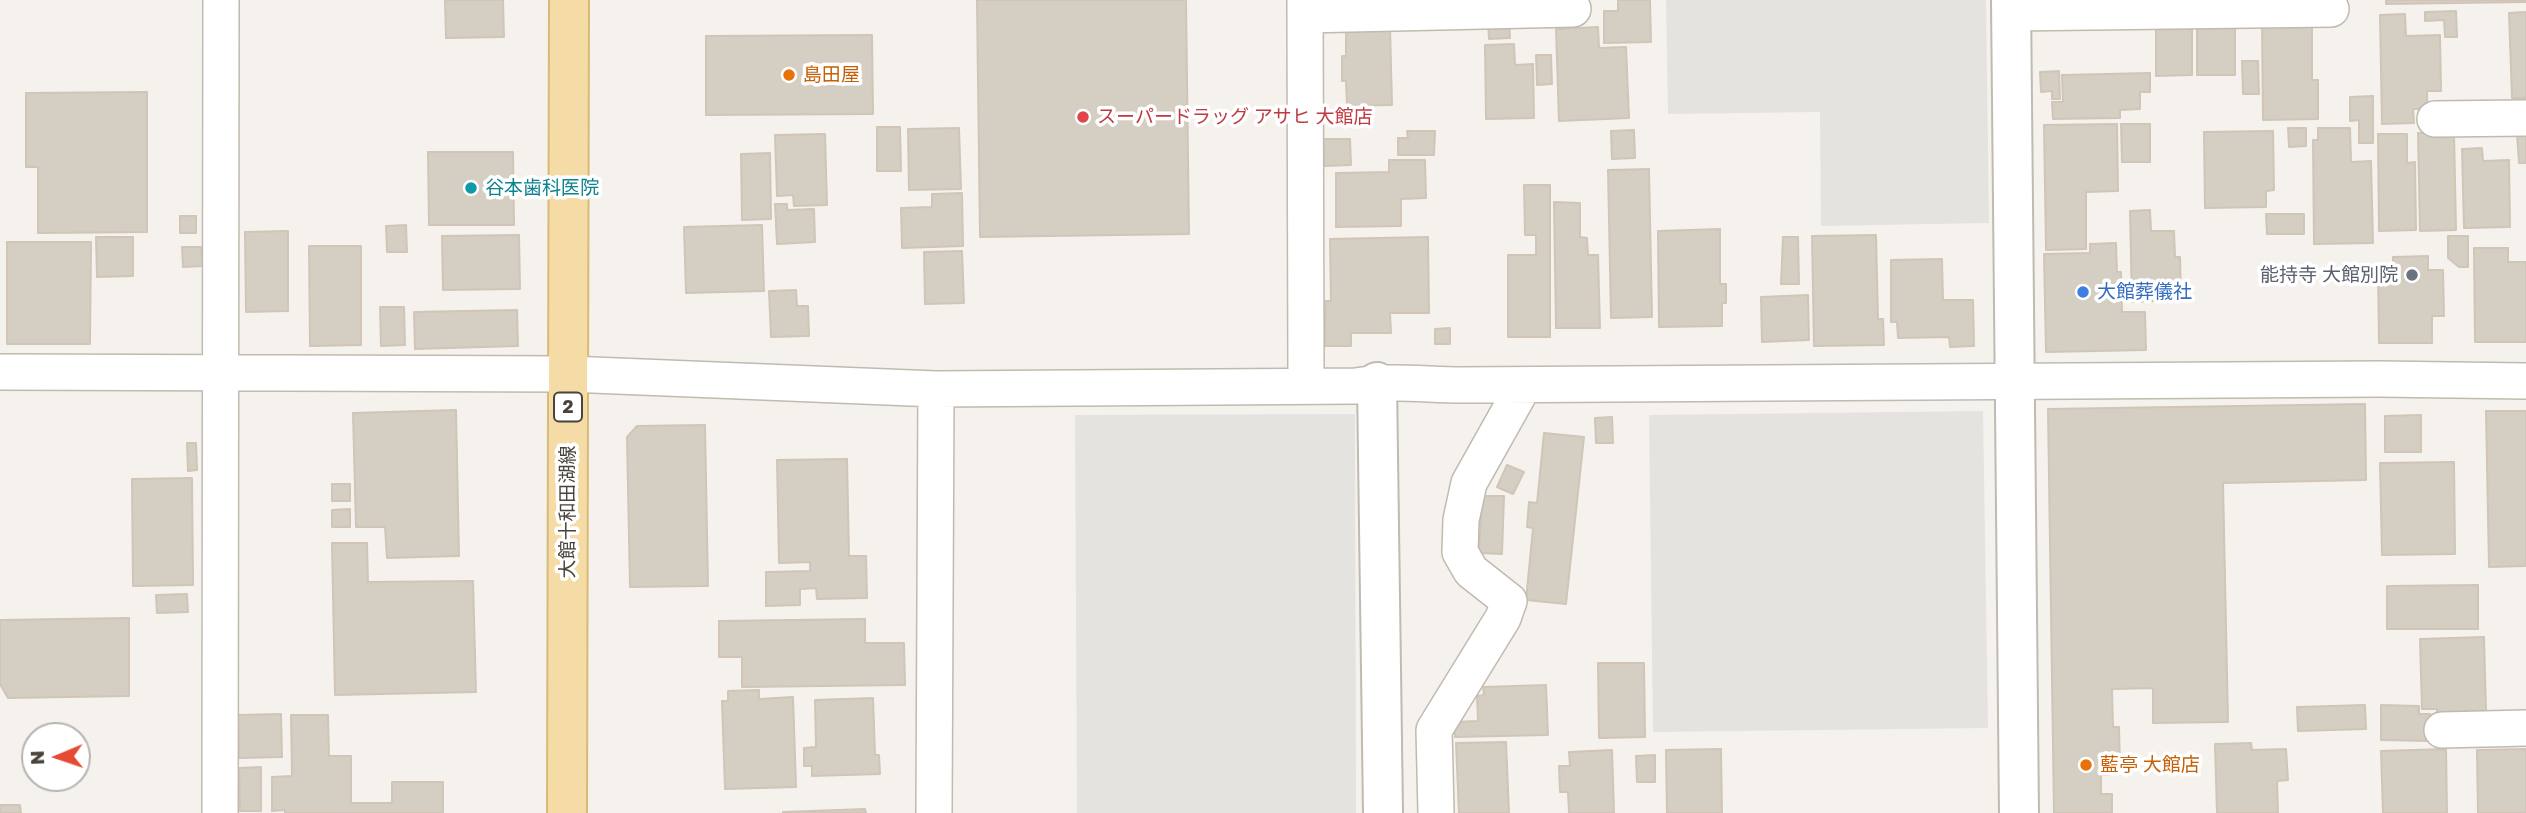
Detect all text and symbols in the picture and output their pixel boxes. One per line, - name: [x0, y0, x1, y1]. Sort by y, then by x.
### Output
- place label: 島田屋: [803, 64, 860, 86]
- marker: 島田屋: [781, 67, 797, 83]
- place label: スーパードラッグ アサヒ 大館店: [1097, 106, 1372, 128]
- marker: スーパードラッグ アサヒ 大館店: [1075, 109, 1091, 125]
- place label: 谷本歯科医院: [485, 177, 599, 199]
- marker: 谷本歯科医院: [463, 180, 479, 196]
- place label: 能持寺 大館別院: [2260, 264, 2398, 286]
- marker: 能持寺 大館別院: [2404, 267, 2420, 283]
- place label: 大館葬儀社: [2097, 281, 2192, 303]
- marker: 大館葬儀社: [2075, 284, 2091, 300]
- road number: 2: [554, 393, 582, 422]
- street label: 大館十和田湖線: [557, 446, 579, 578]
- north arrow: [21, 722, 91, 792]
- text: N: [25, 750, 48, 765]
- place label: 藍亭 大館店: [2100, 754, 2200, 776]
- marker: 藍亭 大館店: [2078, 757, 2094, 773]

